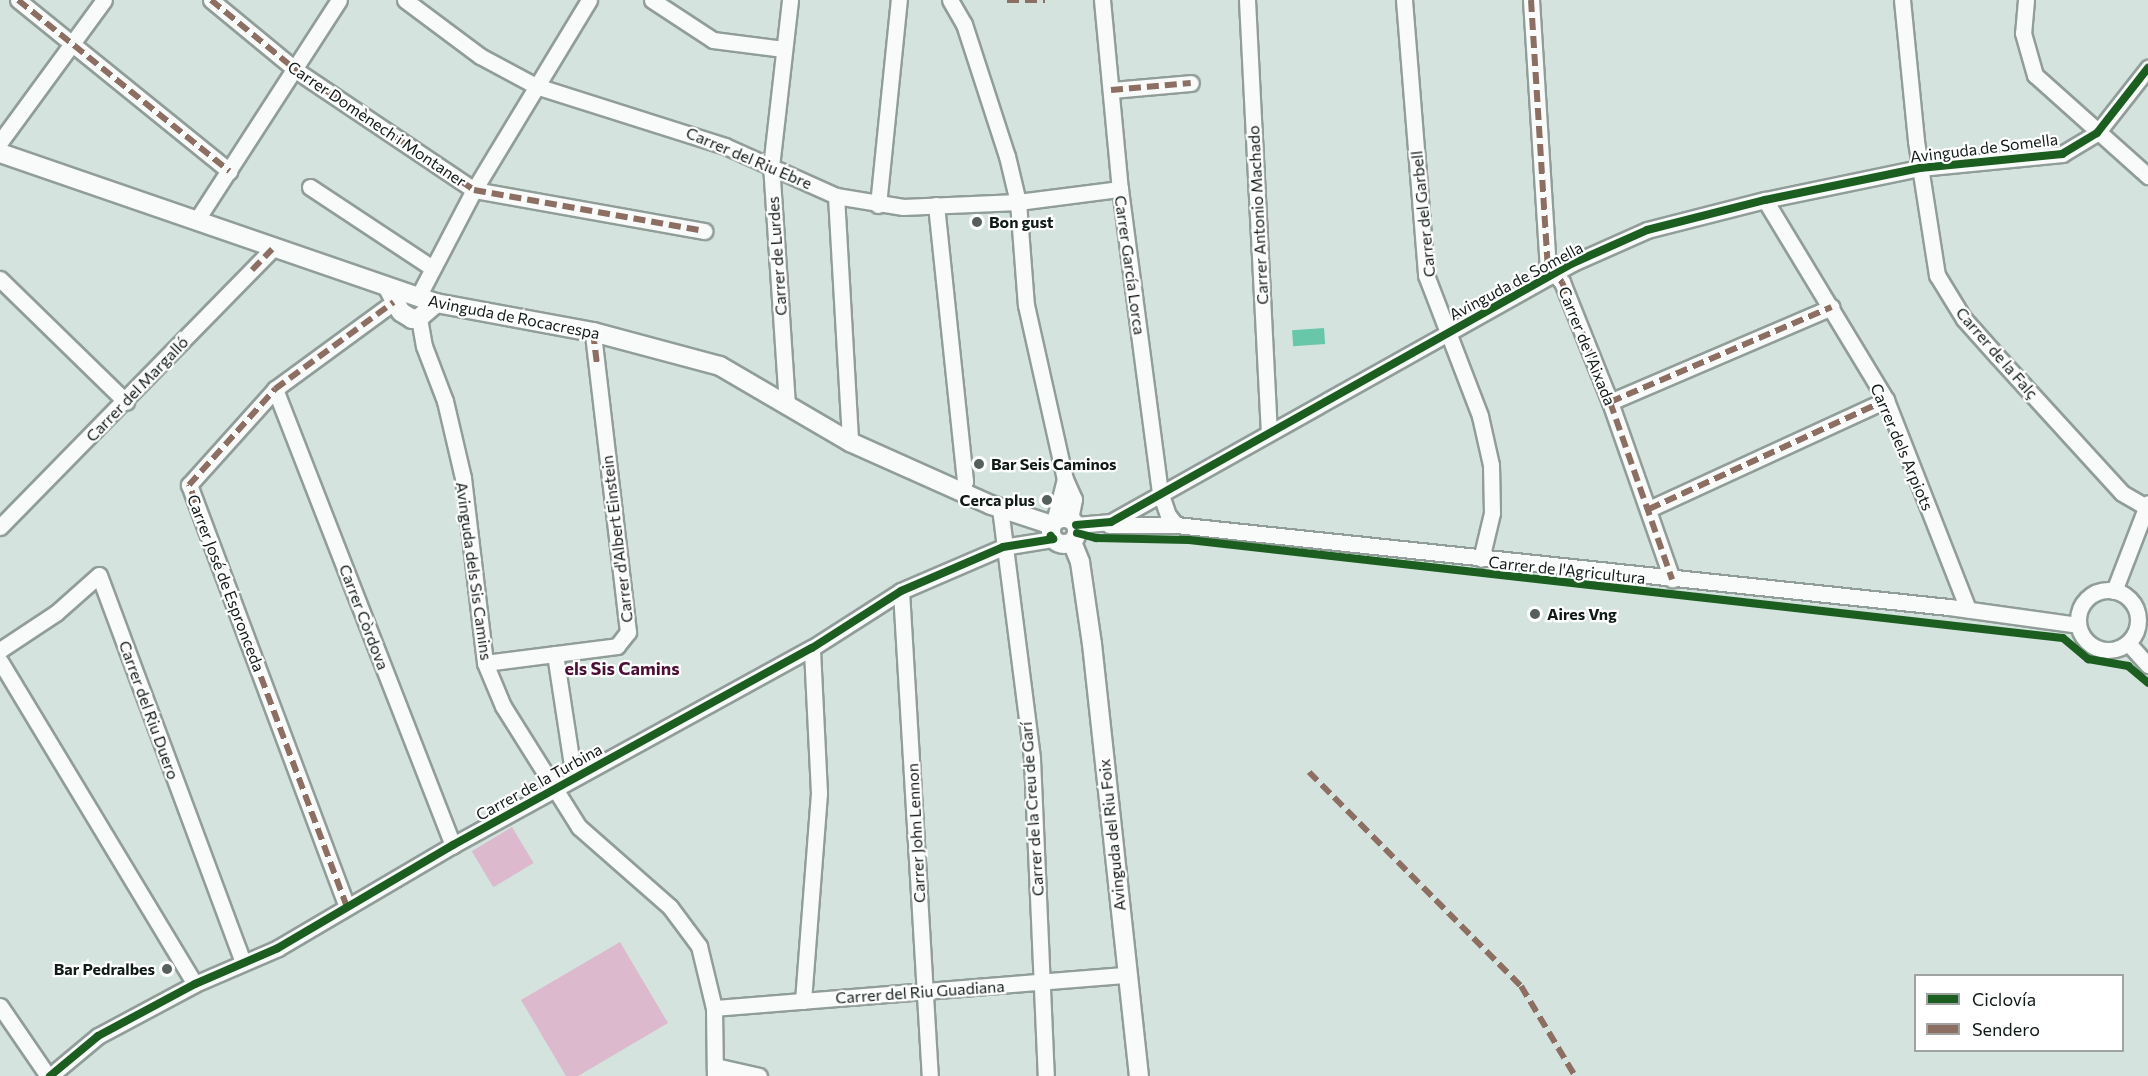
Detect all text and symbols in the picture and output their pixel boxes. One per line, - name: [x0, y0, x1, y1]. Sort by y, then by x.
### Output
- street label: Carrer Domènech i Montaner: [284, 57, 470, 191]
- street label: Carrer del Riu Ebre: [683, 123, 815, 193]
- street label: Carrer Antonio Machado: [1244, 125, 1272, 305]
- street label: Avinguda de Somella: [1909, 129, 2059, 167]
- street label: Carrer del Garbell: [1407, 150, 1439, 278]
- street label: Carrer García Lorca: [1111, 194, 1149, 336]
- street label: Carrer de Lurdes: [763, 196, 791, 316]
- place label: Bon gust: [989, 212, 1054, 232]
- marker: Bon gust: [970, 215, 984, 229]
- street label: Avinguda de Somella: [1446, 238, 1586, 324]
- street label: Carrer de l'Aixada: [1554, 284, 1620, 408]
- street label: Avinguda de Rocacrespa: [426, 291, 602, 343]
- street label: Carrer de la Falç: [1952, 303, 2042, 403]
- street label: Carrer del Margalló: [82, 332, 192, 446]
- street label: Carrer dels Arpiots: [1867, 381, 1937, 513]
- street label: Carrer d'Albert Einstein: [597, 454, 637, 624]
- place label: Bar Seis Caminos: [991, 454, 1117, 474]
- marker: Bar Seis Caminos: [972, 457, 986, 471]
- street label: Avinguda dels Sis Camins: [452, 481, 496, 661]
- place label: Cerca plus: [960, 490, 1035, 510]
- street label: Carrer José de Espronceda: [183, 492, 269, 674]
- marker: Cerca plus: [1040, 493, 1054, 507]
- street label: Carrer de l'Agricultura: [1488, 552, 1646, 588]
- street label: Carrer Còrdova: [335, 562, 393, 672]
- place label: Aires Vng: [1547, 604, 1617, 624]
- marker: Aires Vng: [1528, 607, 1542, 621]
- street label: Carrer del Riu Duero: [115, 638, 183, 782]
- district label: els Sis Camins: [564, 657, 680, 679]
- street label: Carrer de la Creu de Garí: [1016, 721, 1048, 897]
- street label: Carrer de la Turbina: [473, 739, 605, 825]
- street label: Avinguda del Riu Foix: [1094, 758, 1130, 912]
- street label: Carrer John Lennon: [903, 763, 929, 903]
- place label: Bar Pedralbes: [54, 959, 155, 979]
- marker: Bar Pedralbes: [160, 962, 174, 976]
- legend: [1914, 974, 2124, 1052]
- street label: Carrer del Riu Guadiana: [835, 977, 1005, 1007]
- text: Ciclovía: [1972, 988, 2036, 1010]
- text: Sendero: [1972, 1018, 2040, 1040]

